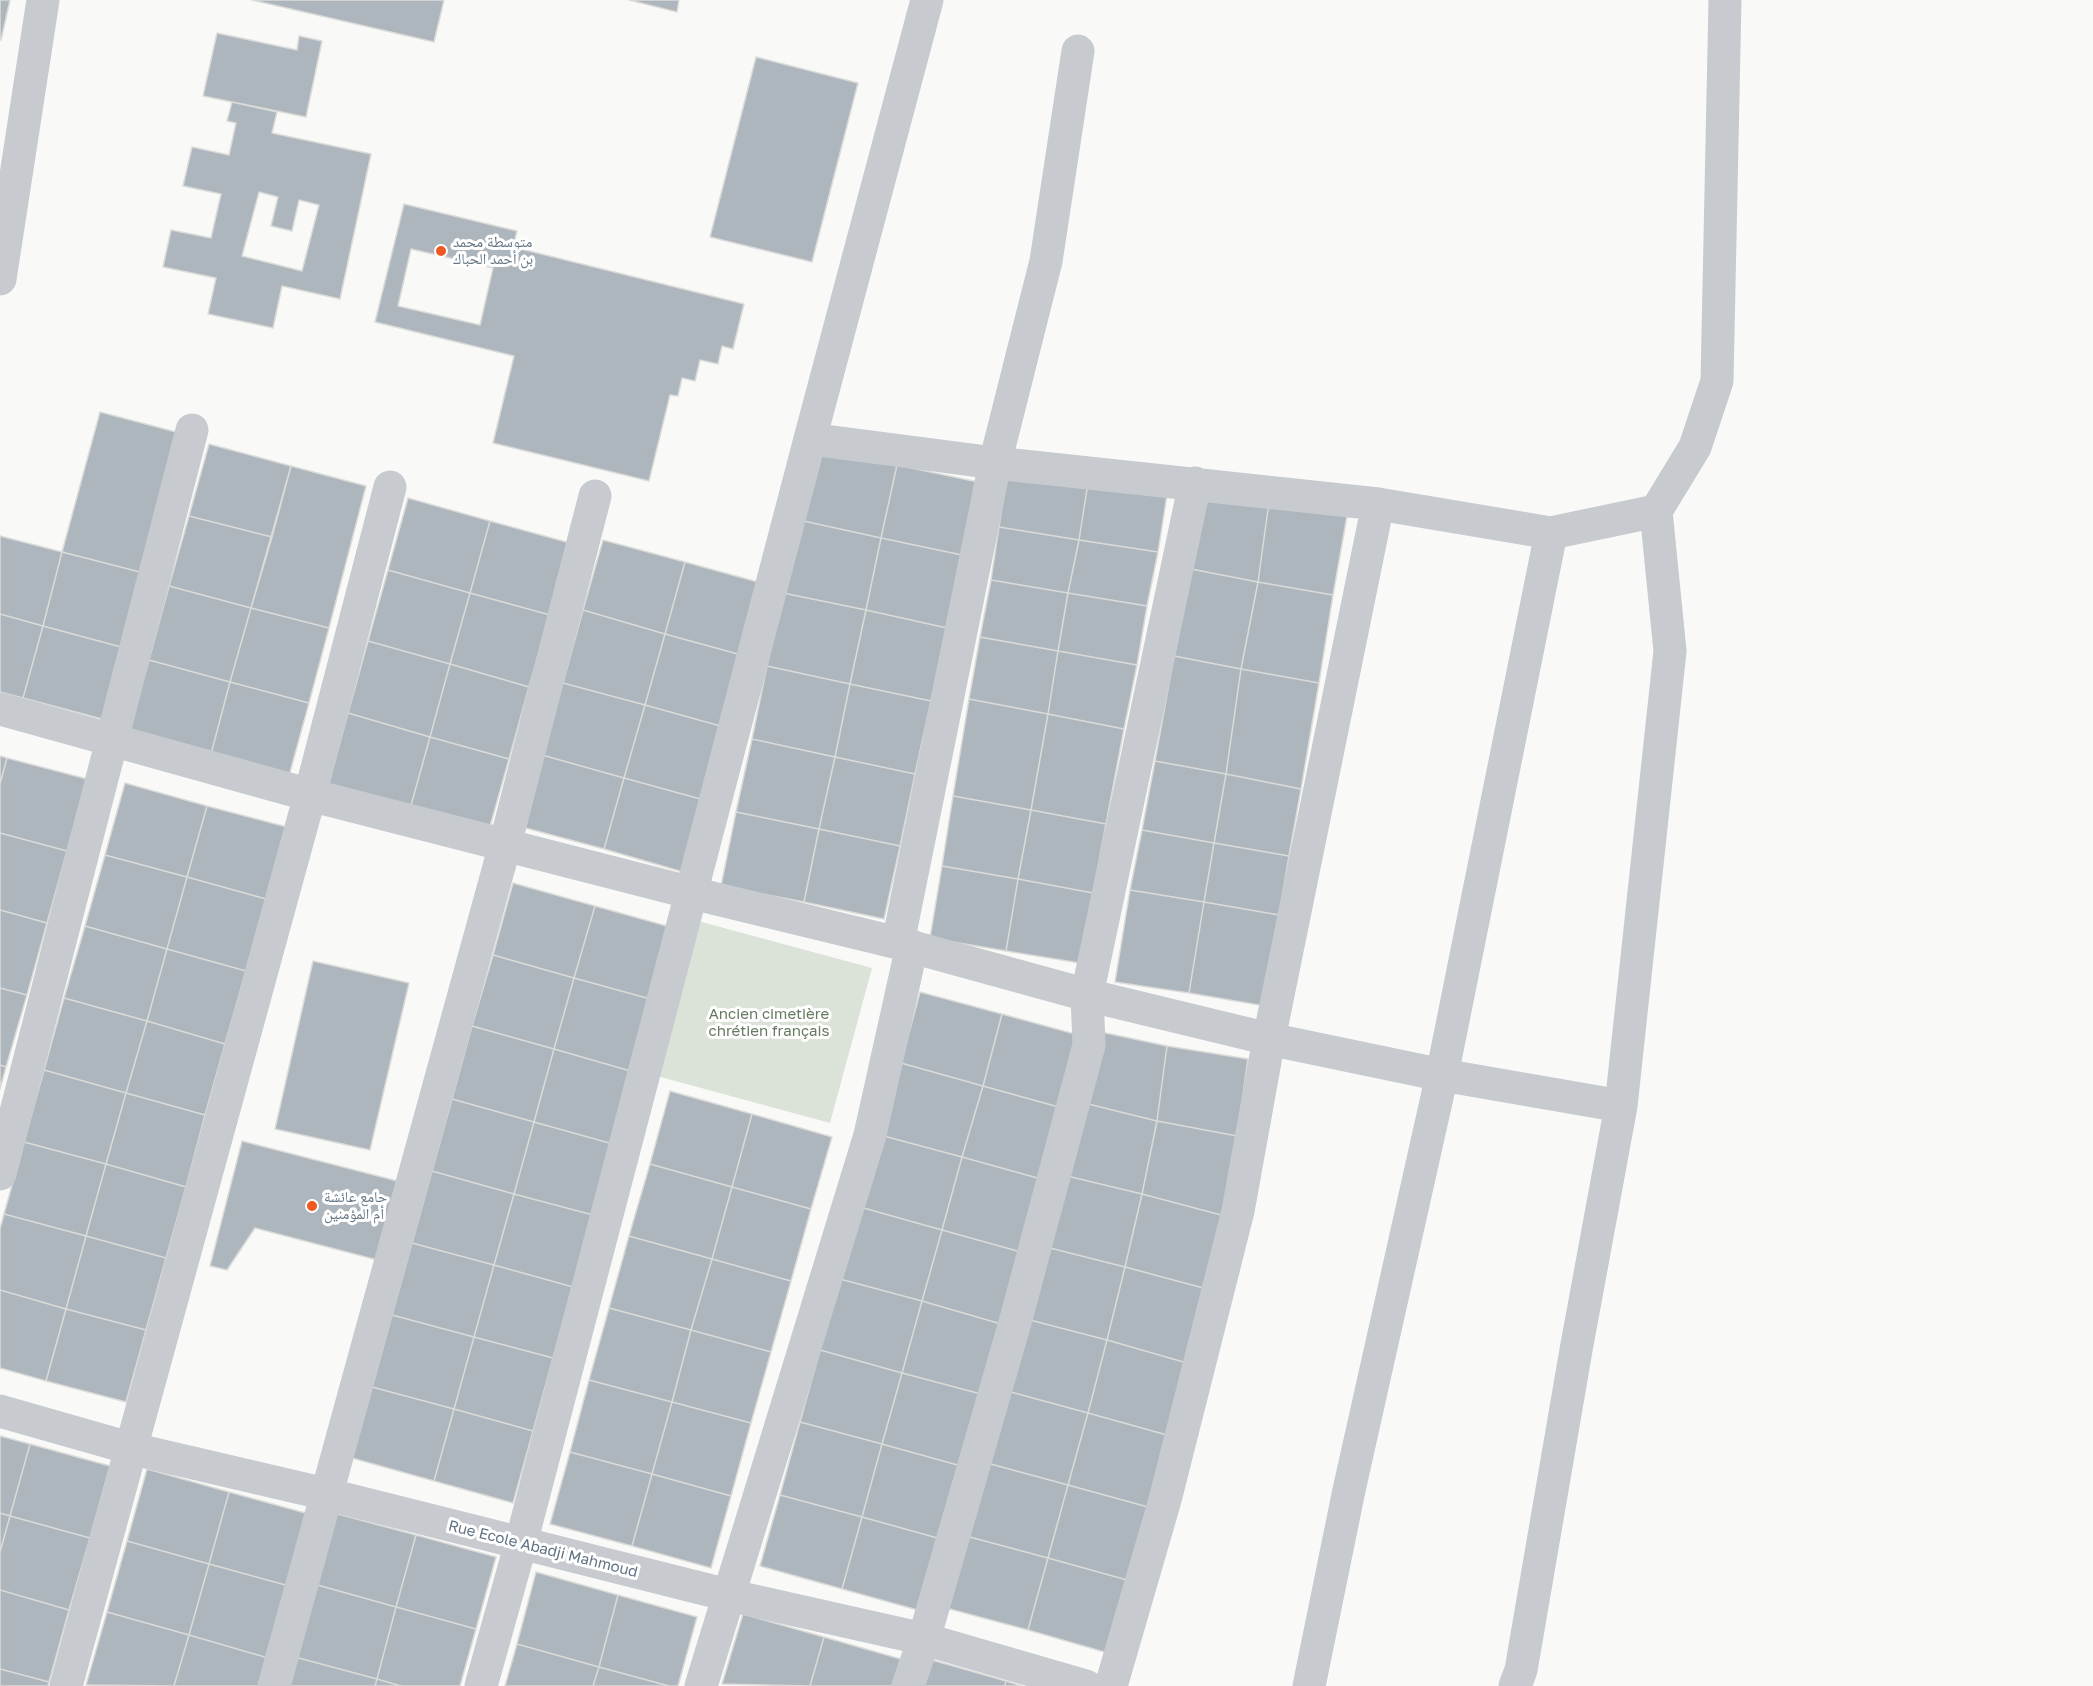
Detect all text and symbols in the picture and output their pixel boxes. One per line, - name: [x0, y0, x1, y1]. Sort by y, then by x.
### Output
- place label: متوسطة محمد بن أحمد الحباك: [453, 233, 533, 268]
- marker: متوسطة محمد بن أحمد الحباك: [434, 244, 448, 258]
- park label: Ancien cimetière chrétien français: [709, 1005, 829, 1040]
- place label: جامع عائشة أم المؤمنين: [324, 1188, 387, 1223]
- marker: جامع عائشة أم المؤمنين: [305, 1199, 319, 1213]
- street label: Rue Ecole Abadji Mahmoud: [446, 1517, 640, 1581]

